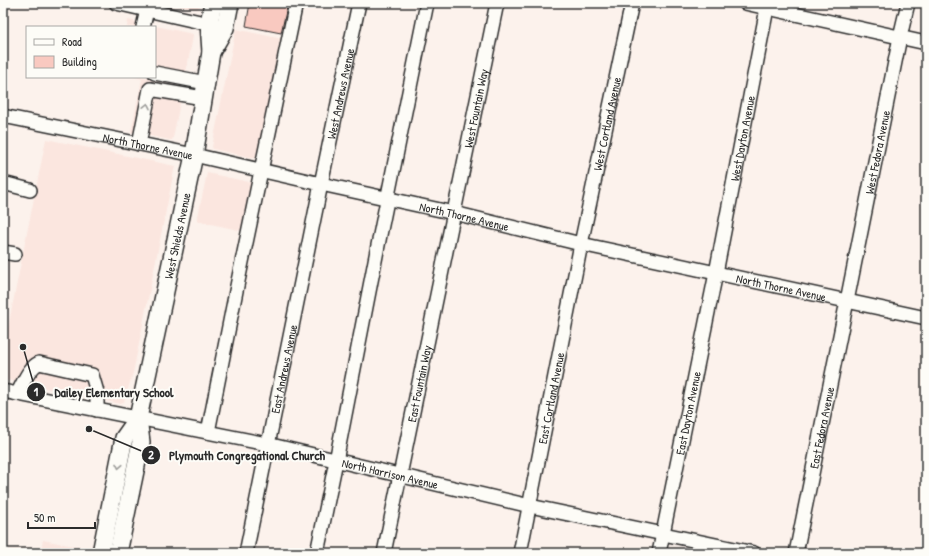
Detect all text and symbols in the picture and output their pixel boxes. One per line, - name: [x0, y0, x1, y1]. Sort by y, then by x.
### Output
- legend: [26, 26, 156, 78]
- text: Road: [62, 33, 82, 50]
- street label: West Andrews Avenue: [322, 46, 358, 141]
- text: Building: [62, 53, 97, 70]
- street label: West Fountain Way: [459, 67, 492, 149]
- street label: West Cortland Avenue: [588, 75, 625, 172]
- street label: West Dayton Avenue: [725, 94, 759, 182]
- one-way arrow: [142, 103, 150, 109]
- street label: West Fedora Avenue: [860, 108, 894, 195]
- street label: North Thorne Avenue: [102, 128, 195, 163]
- street label: West Shields Avenue: [159, 191, 194, 280]
- street label: North Thorne Avenue: [418, 197, 511, 235]
- street label: North Thorne Avenue: [735, 269, 828, 305]
- street label: East Andrews Avenue: [266, 323, 301, 415]
- street label: East Fountain Way: [403, 344, 435, 424]
- street label: East Cortland Avenue: [533, 350, 568, 445]
- street label: East Dayton Avenue: [671, 369, 704, 456]
- callout: Dailey Elementary School: [26, 380, 181, 405]
- text: 1: [34, 383, 39, 400]
- text: Dailey Elementary School: [54, 383, 174, 402]
- street label: East Fedora Avenue: [805, 385, 838, 470]
- callout: Plymouth Congregational Church: [141, 443, 332, 468]
- text: 2: [148, 446, 154, 463]
- text: Plymouth Congregational Church: [169, 446, 325, 465]
- street label: North Harrison Avenue: [341, 454, 440, 493]
- one-way arrow: [115, 463, 123, 469]
- scale bar: [28, 504, 95, 530]
- text: 50 m: [34, 509, 55, 526]

